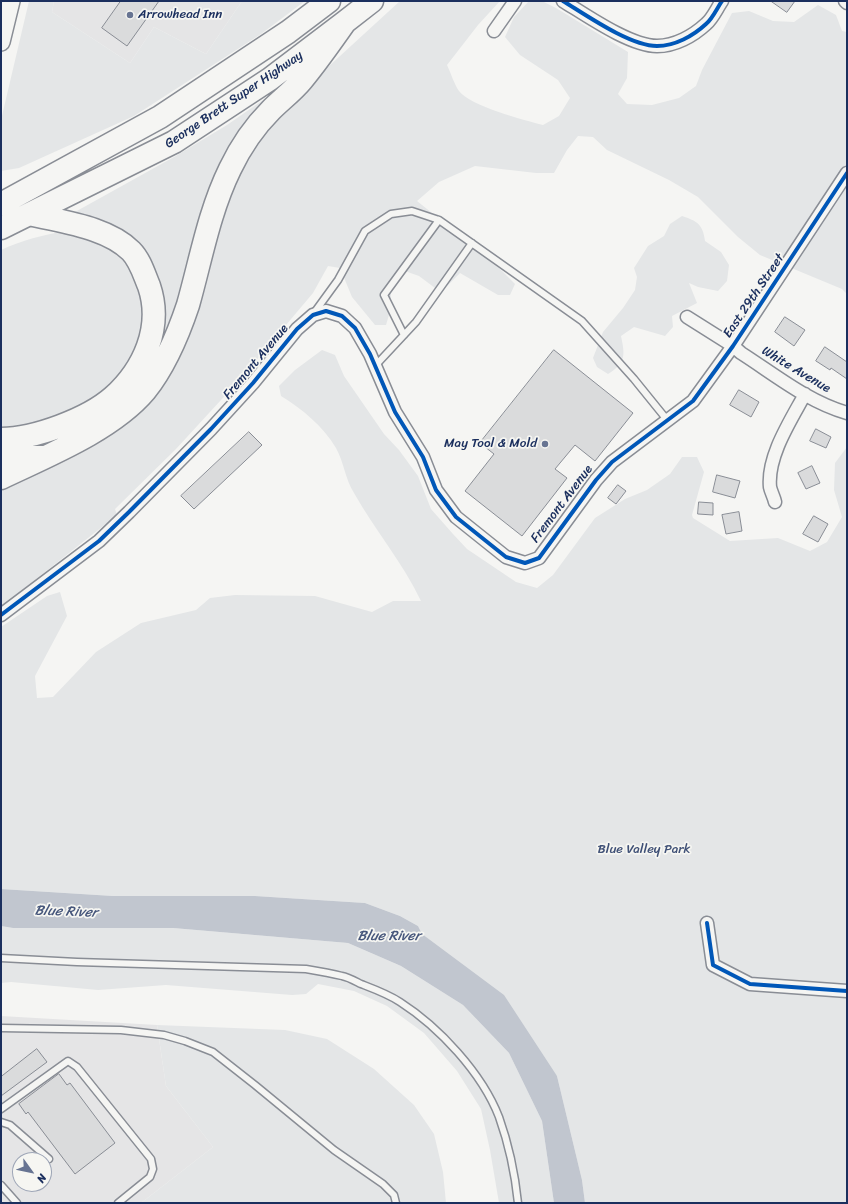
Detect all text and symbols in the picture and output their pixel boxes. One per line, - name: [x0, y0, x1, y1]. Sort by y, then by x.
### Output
- place label: Arrowhead Inn: [138, 7, 222, 23]
- marker: Arrowhead Inn: [125, 10, 135, 20]
- street label: George Brett Super Highway: [162, 48, 306, 152]
- street label: East 29th Street: [720, 251, 788, 341]
- street label: Fremont Avenue: [220, 321, 292, 403]
- street label: White Avenue: [759, 343, 833, 397]
- place label: May Tool & Mold: [444, 436, 537, 452]
- marker: May Tool & Mold: [540, 439, 550, 449]
- street label: Fremont Avenue: [528, 462, 596, 546]
- park label: Blue Valley Park: [597, 842, 691, 858]
- water label: Blue River: [34, 903, 98, 921]
- water label: Blue River: [358, 928, 420, 944]
- north arrow: [12, 1152, 52, 1192]
- text: N: [32, 1170, 52, 1187]

